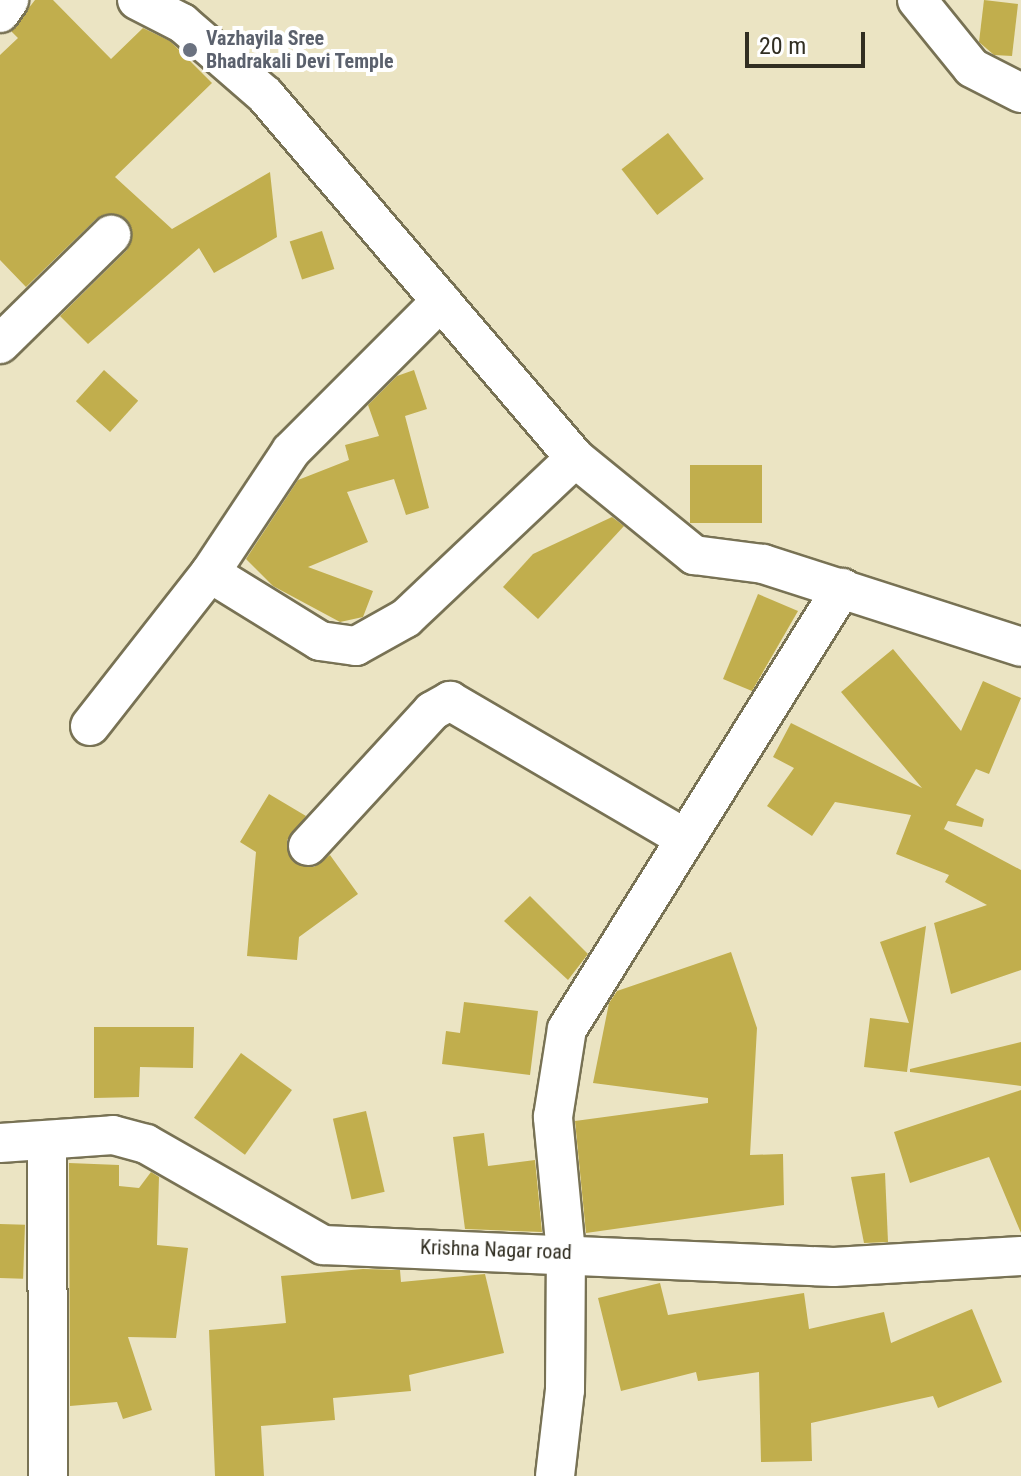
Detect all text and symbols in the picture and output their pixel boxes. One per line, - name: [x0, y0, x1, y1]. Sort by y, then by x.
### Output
- scale bar: [749, 16, 869, 66]
- place label: Vazhayila Sree Bhadrakali Devi Temple: [206, 26, 394, 73]
- text: 20 m: [759, 32, 806, 60]
- marker: Vazhayila Sree Bhadrakali Devi Temple: [181, 41, 199, 59]
- street label: Krishna Nagar road: [420, 1235, 572, 1265]

